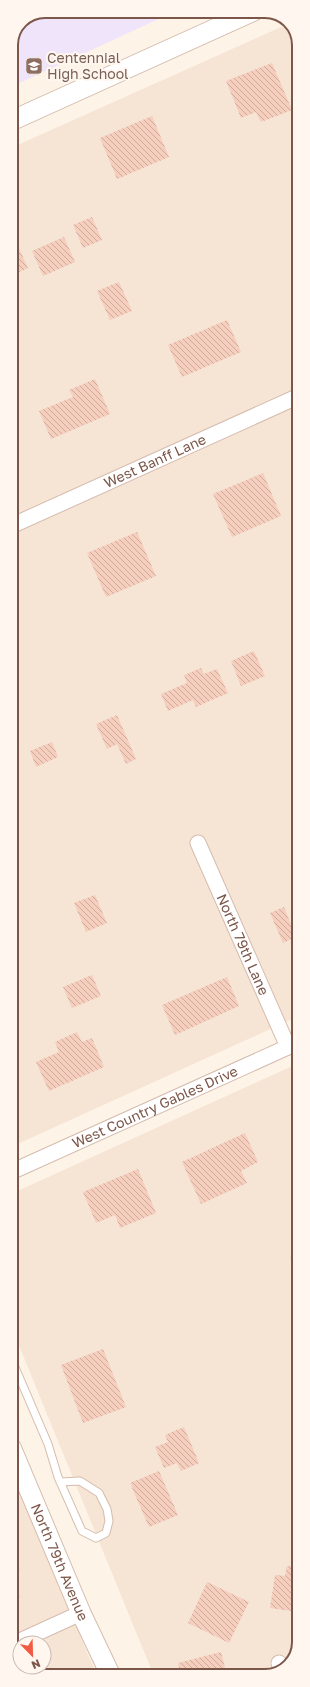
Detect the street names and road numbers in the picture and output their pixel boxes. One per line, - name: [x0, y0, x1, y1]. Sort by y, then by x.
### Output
- street label: West Banff Lane: [101, 430, 209, 491]
- street label: North 79th Lane: [213, 891, 273, 998]
- street label: West Country Gables Drive: [69, 1062, 240, 1151]
- street label: North 79th Avenue: [28, 1501, 92, 1623]

